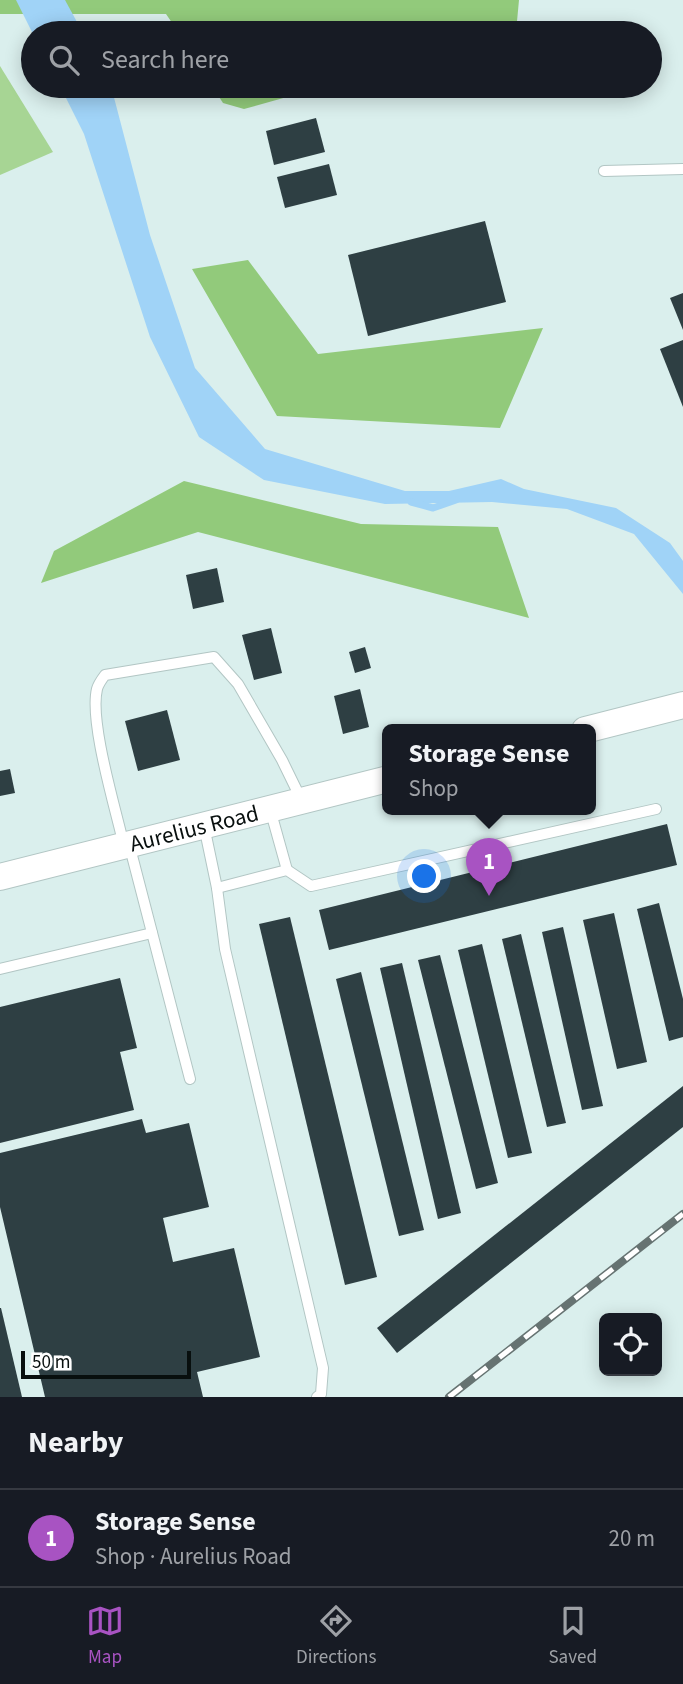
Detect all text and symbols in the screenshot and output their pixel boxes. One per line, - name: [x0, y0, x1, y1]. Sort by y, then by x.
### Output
- search box: [21, 21, 662, 98]
- icon: search: [45, 41, 83, 79]
- text: Search here: [101, 41, 229, 78]
- popup: [382, 724, 596, 815]
- text: Storage Sense: [409, 735, 569, 772]
- text: Shop: [409, 772, 459, 805]
- street label: Aurelius Road: [126, 797, 262, 860]
- pin: 1: [466, 838, 512, 896]
- your location: [407, 859, 441, 893]
- map controls: [599, 1313, 662, 1376]
- button: locate: [599, 1313, 662, 1376]
- scale bar: [21, 1348, 191, 1380]
- text: 50 m: [32, 1349, 70, 1376]
- text: Nearby: [28, 1421, 123, 1464]
- text: Storage Sense: [95, 1503, 256, 1540]
- text: 1: [45, 1522, 57, 1555]
- text: 20 m: [608, 1522, 655, 1555]
- text: Shop · Aurelius Road: [95, 1540, 292, 1573]
- tab: Map: [86, 1602, 124, 1671]
- tab: Directions: [296, 1602, 376, 1671]
- tab: Saved: [548, 1602, 597, 1671]

